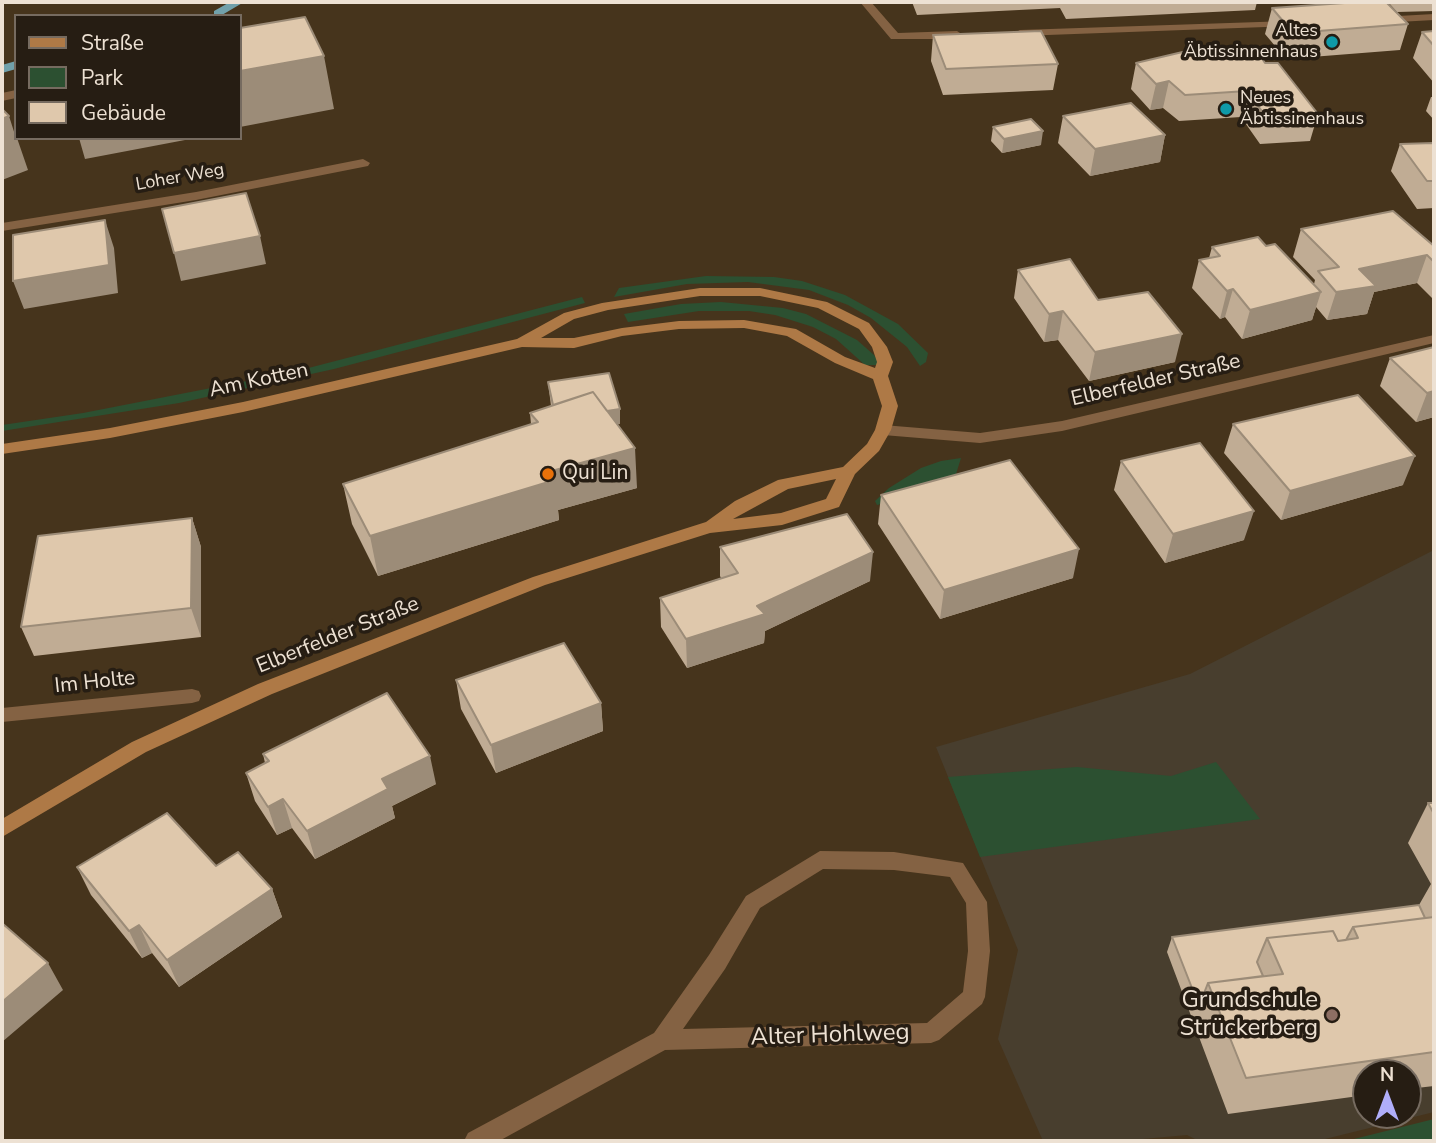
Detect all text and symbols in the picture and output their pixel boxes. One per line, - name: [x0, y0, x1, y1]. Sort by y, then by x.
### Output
- legend: [14, 14, 242, 140]
- place label: Altes Äbtissinnenhaus: [1184, 21, 1318, 64]
- text: Straße: [81, 29, 144, 57]
- marker: Altes Äbtissinnenhaus: [1324, 34, 1340, 50]
- text: Park: [81, 64, 123, 92]
- place label: Neues Äbtissinenhaus: [1240, 88, 1364, 130]
- text: Gebäude: [81, 99, 166, 127]
- marker: Neues Äbtissinenhaus: [1218, 101, 1234, 117]
- street label: Loher Weg: [134, 160, 226, 196]
- street label: Elberfelder Straße: [1069, 349, 1243, 413]
- street label: Am Kotten: [207, 358, 311, 404]
- place label: Qui Lin: [562, 461, 628, 487]
- marker: Qui Lin: [540, 466, 556, 482]
- street label: Elberfelder Straße: [253, 592, 423, 680]
- street label: Im Holte: [53, 666, 137, 700]
- place label: Grundschule Strückerberg: [1179, 987, 1318, 1043]
- marker: Grundschule Strückerberg: [1324, 1007, 1340, 1023]
- street label: Alter Hohlweg: [750, 1019, 910, 1053]
- north arrow: [1352, 1059, 1422, 1129]
- text: N: [1380, 1062, 1394, 1088]

